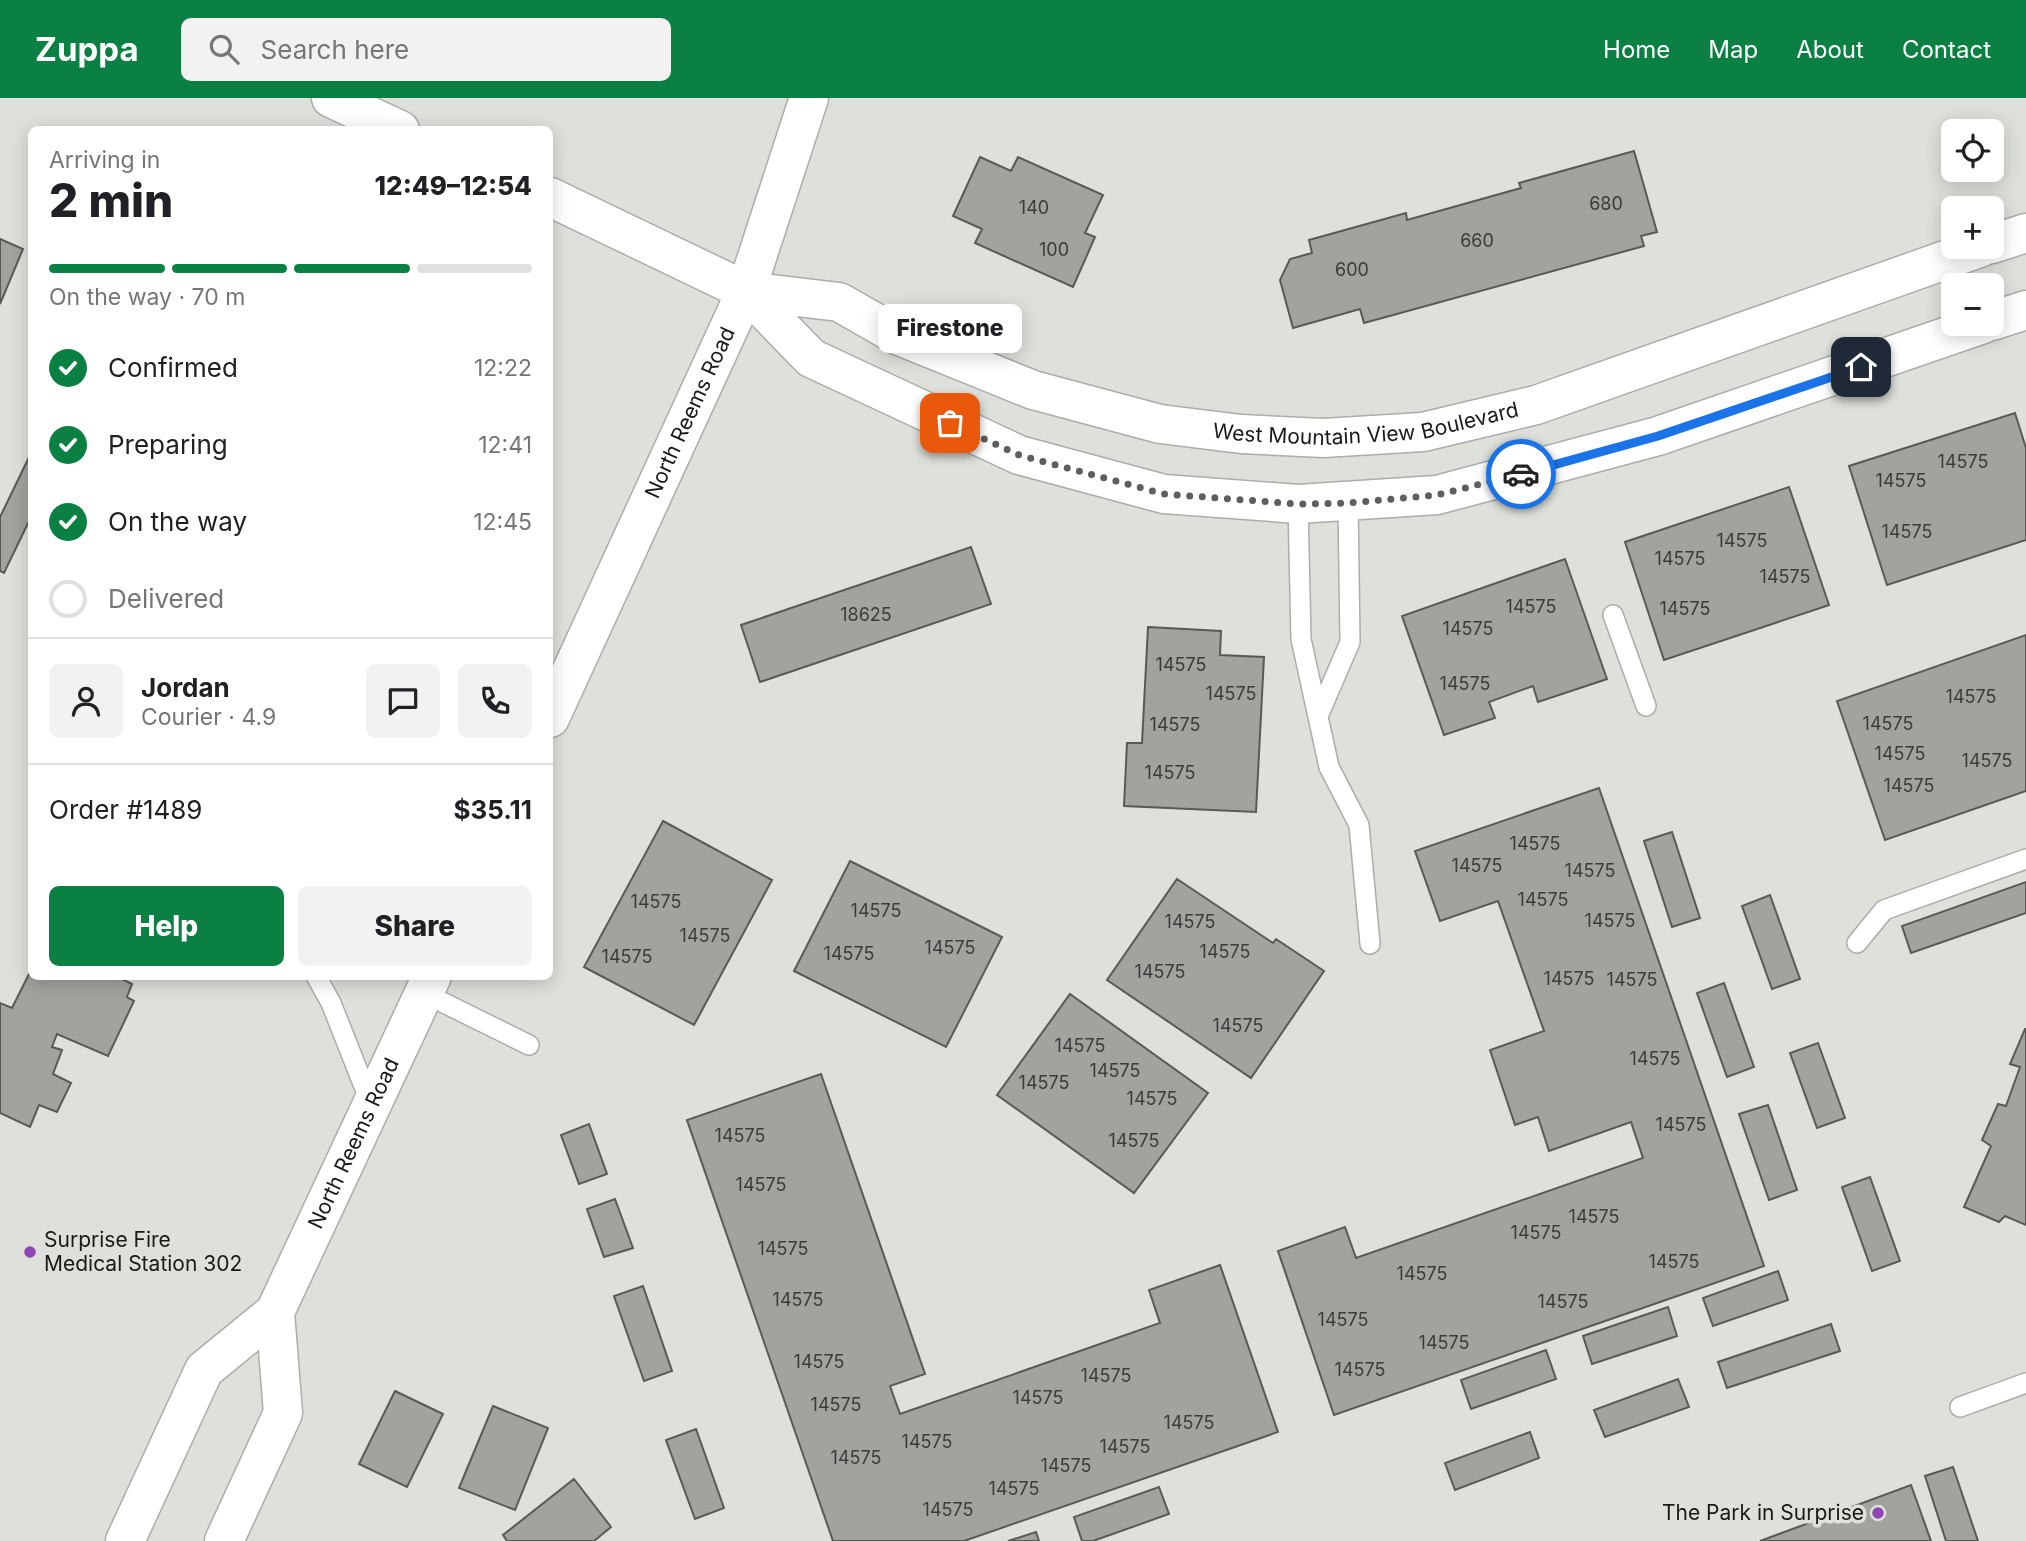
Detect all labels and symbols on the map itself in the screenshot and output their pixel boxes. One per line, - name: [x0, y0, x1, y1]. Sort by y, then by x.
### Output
- house number: 680: [1589, 193, 1623, 214]
- house number: 140: [1019, 197, 1049, 218]
- house number: 660: [1460, 230, 1494, 251]
- house number: 100: [1039, 239, 1069, 260]
- house number: 600: [1335, 259, 1369, 280]
- callout: Firestone: [878, 304, 1022, 353]
- street label: North Reems Road: [640, 323, 740, 502]
- pin: [1831, 337, 1891, 397]
- pin: [920, 393, 980, 453]
- street label: West Mountain View Boulevard: [1211, 397, 1521, 450]
- courier: [1486, 439, 1556, 509]
- house number: 14575: [1938, 451, 1988, 472]
- house number: 14575: [1876, 470, 1926, 491]
- house number: 14575: [1882, 521, 1932, 542]
- house number: 14575: [1717, 530, 1767, 551]
- house number: 14575: [1655, 548, 1705, 569]
- house number: 14575: [1760, 566, 1810, 587]
- house number: 14575: [1506, 596, 1556, 617]
- house number: 14575: [1660, 598, 1710, 619]
- house number: 18625: [840, 604, 892, 625]
- house number: 14575: [1443, 618, 1493, 639]
- house number: 14575: [1156, 654, 1206, 675]
- house number: 14575: [1440, 673, 1490, 694]
- house number: 14575: [1206, 683, 1256, 704]
- house number: 14575: [1946, 686, 1996, 707]
- house number: 14575: [1863, 713, 1913, 734]
- house number: 14575: [1150, 714, 1200, 735]
- house number: 14575: [1875, 743, 1925, 764]
- house number: 14575: [1962, 750, 2012, 771]
- house number: 14575: [1145, 762, 1195, 783]
- house number: 14575: [1884, 775, 1934, 796]
- house number: 14575: [1510, 833, 1560, 854]
- house number: 14575: [1452, 855, 1502, 876]
- house number: 14575: [1565, 860, 1615, 881]
- house number: 14575: [1518, 889, 1568, 910]
- house number: 14575: [631, 891, 681, 912]
- house number: 14575: [851, 900, 901, 921]
- house number: 14575: [1585, 910, 1635, 931]
- house number: 14575: [1165, 911, 1215, 932]
- house number: 14575: [680, 925, 730, 946]
- house number: 14575: [925, 937, 975, 958]
- house number: 14575: [1200, 941, 1250, 962]
- house number: 14575: [824, 943, 874, 964]
- house number: 14575: [602, 946, 652, 967]
- house number: 14575: [1135, 961, 1185, 982]
- house number: 14575: [1544, 968, 1594, 989]
- house number: 14575: [1607, 969, 1657, 990]
- house number: 14575: [1213, 1015, 1263, 1036]
- house number: 14575: [1055, 1035, 1105, 1056]
- house number: 14575: [1630, 1048, 1680, 1069]
- street label: North Reems Road: [303, 1054, 404, 1233]
- house number: 14575: [1090, 1060, 1140, 1081]
- house number: 14575: [1019, 1072, 1069, 1093]
- house number: 14575: [1127, 1088, 1177, 1109]
- house number: 14575: [1656, 1114, 1706, 1135]
- house number: 14575: [715, 1125, 765, 1146]
- house number: 14575: [1109, 1130, 1159, 1151]
- house number: 14575: [736, 1174, 786, 1195]
- house number: 14575: [1569, 1206, 1619, 1227]
- house number: 14575: [1511, 1222, 1561, 1243]
- place label: Surprise Fire Medical Station 302: [44, 1227, 242, 1276]
- house number: 14575: [758, 1238, 808, 1259]
- marker: Surprise Fire Medical Station 302: [22, 1244, 38, 1260]
- house number: 14575: [1649, 1251, 1699, 1272]
- house number: 14575: [1397, 1263, 1447, 1284]
- house number: 14575: [773, 1289, 823, 1310]
- house number: 14575: [1538, 1291, 1588, 1312]
- house number: 14575: [1318, 1309, 1368, 1330]
- house number: 14575: [1419, 1332, 1469, 1353]
- house number: 14575: [794, 1351, 844, 1372]
- house number: 14575: [1335, 1359, 1385, 1380]
- house number: 14575: [1081, 1365, 1131, 1386]
- house number: 14575: [1013, 1387, 1063, 1408]
- house number: 14575: [811, 1394, 861, 1415]
- house number: 14575: [1164, 1412, 1214, 1433]
- house number: 14575: [902, 1431, 952, 1452]
- house number: 14575: [1100, 1436, 1150, 1457]
- house number: 14575: [831, 1447, 881, 1468]
- house number: 14575: [1041, 1455, 1091, 1476]
- house number: 14575: [989, 1478, 1039, 1499]
- house number: 14575: [923, 1499, 973, 1520]
- place label: The Park in Surprise: [1662, 1500, 1864, 1525]
- marker: The Park in Surprise: [1870, 1505, 1886, 1521]

